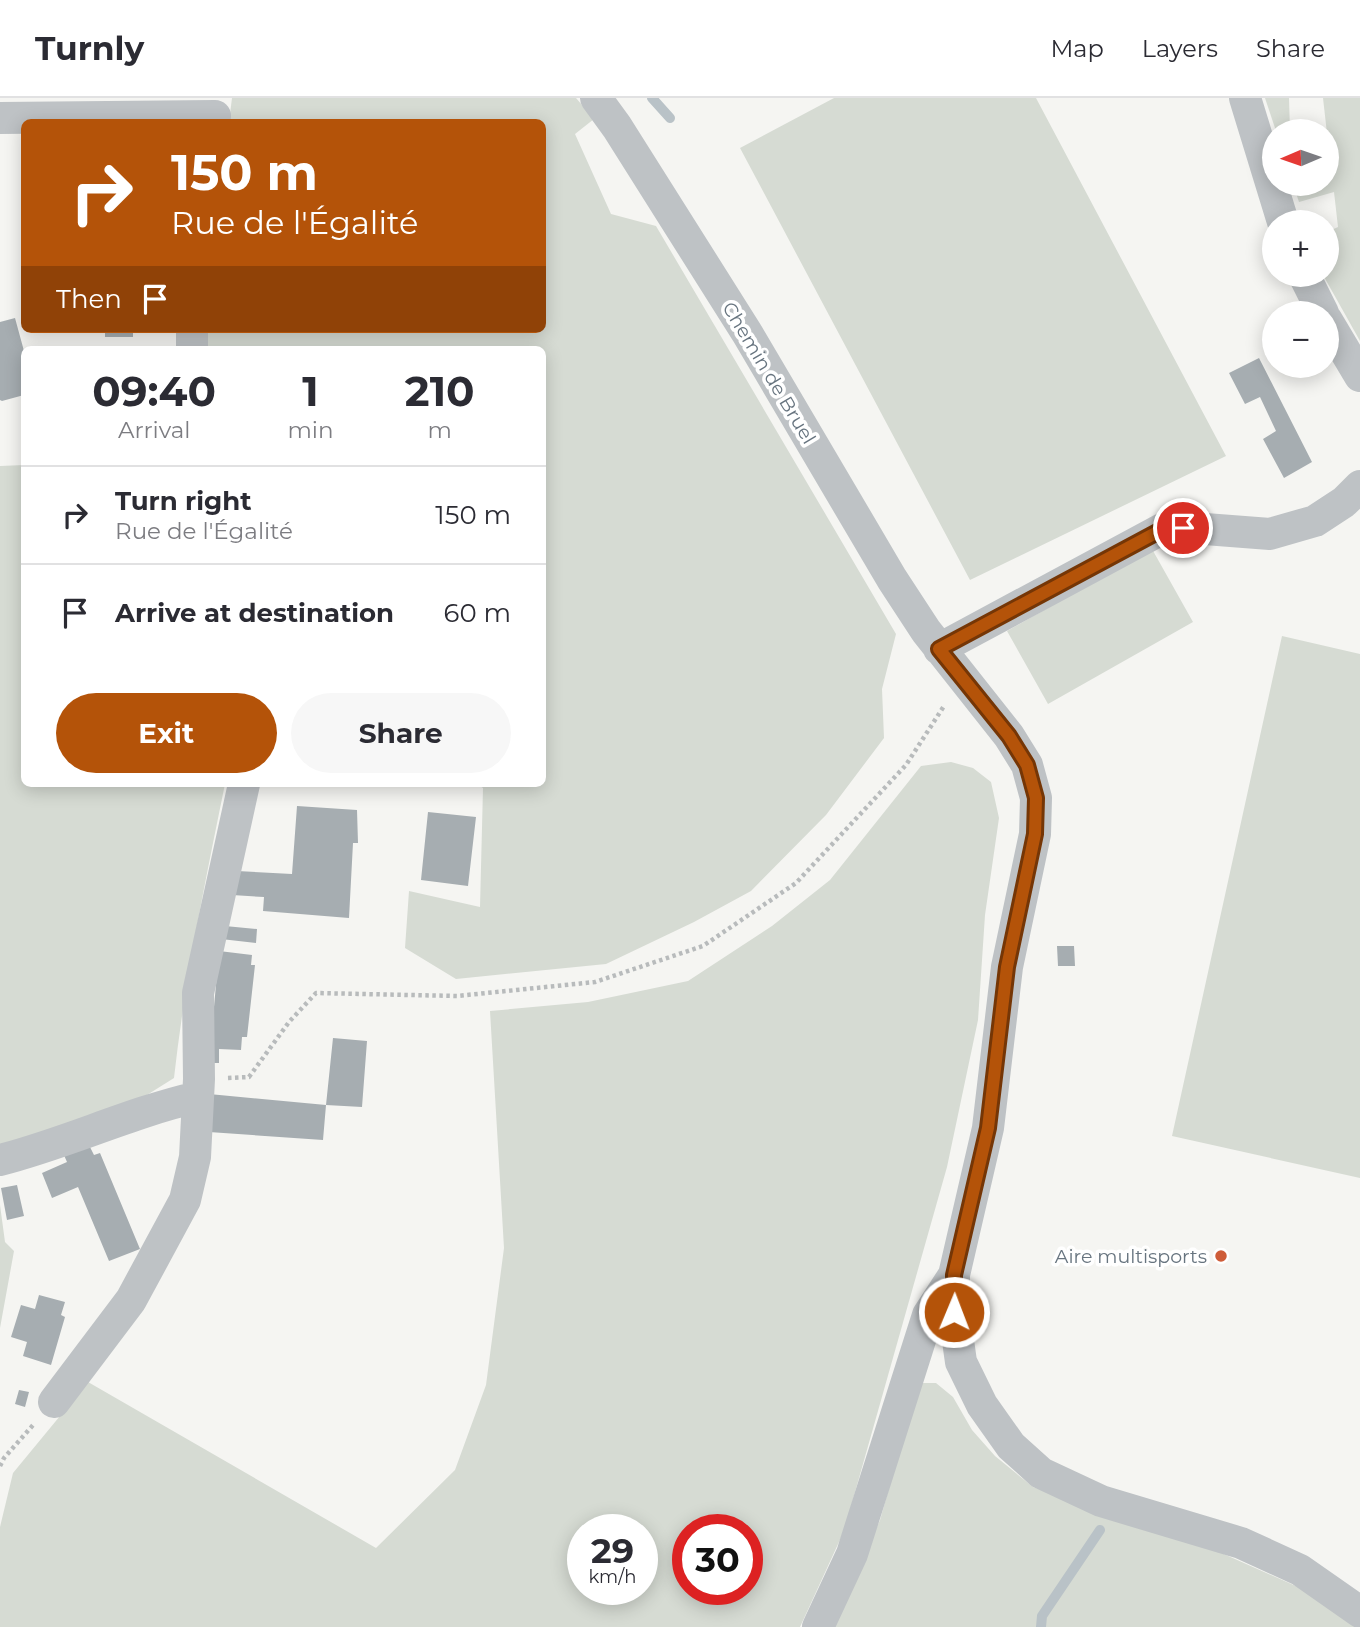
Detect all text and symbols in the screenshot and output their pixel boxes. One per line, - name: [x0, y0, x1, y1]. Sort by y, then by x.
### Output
- text: Turnly: [35, 28, 144, 68]
- text: Map: [1050, 34, 1104, 63]
- text: Layers: [1142, 34, 1218, 63]
- text: Share: [1256, 34, 1325, 63]
- north arrow: [1262, 119, 1339, 196]
- map controls: [1262, 119, 1339, 378]
- text: 150 m: [171, 143, 318, 202]
- icon: right: [56, 147, 147, 238]
- text: Rue de l'Égalité: [171, 203, 418, 242]
- button: +: [1262, 210, 1339, 287]
- icon: arrive: [136, 280, 174, 318]
- text: Then: [56, 283, 122, 315]
- street label: Chemin de Bruel: [718, 298, 820, 448]
- button: −: [1262, 301, 1339, 378]
- text: 09:40: [92, 365, 216, 417]
- text: 1: [302, 365, 319, 417]
- text: 210: [405, 365, 475, 417]
- text: Arrival: [118, 416, 190, 444]
- text: min: [287, 416, 334, 444]
- text: m: [428, 416, 452, 444]
- text: Turn right: [115, 485, 251, 517]
- icon: right: [56, 496, 94, 534]
- pin: [1153, 498, 1213, 558]
- text: 150 m: [435, 499, 511, 531]
- icon: arrive: [1164, 509, 1202, 547]
- text: Rue de l'Égalité: [115, 517, 293, 545]
- icon: arrive: [56, 594, 94, 632]
- text: Arrive at destination: [115, 597, 394, 629]
- text: 60 m: [444, 597, 511, 629]
- button: Exit: [56, 693, 277, 773]
- button: Share: [291, 693, 511, 773]
- place label: Aire multisports: [1055, 1245, 1207, 1268]
- marker: Aire multisports: [1213, 1248, 1229, 1264]
- position arrow: [917, 1275, 991, 1349]
- speed limit sign: 30: [672, 1514, 763, 1605]
- text: 29: [591, 1529, 634, 1572]
- text: km/h: [588, 1566, 637, 1588]

